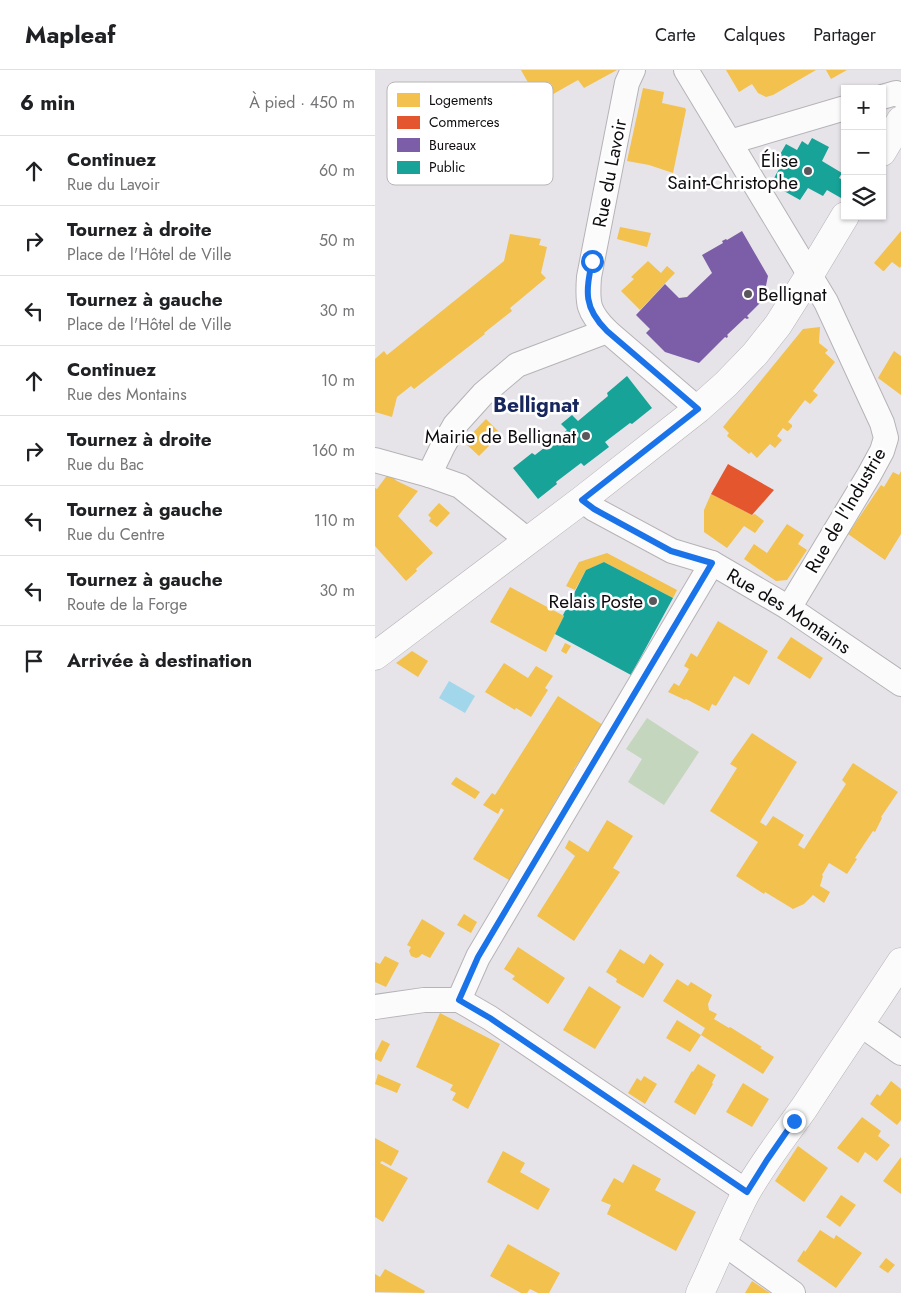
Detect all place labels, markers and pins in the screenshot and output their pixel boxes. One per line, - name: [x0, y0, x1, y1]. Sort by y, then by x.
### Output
- place label: Élise Saint-Christophe: [667, 147, 798, 196]
- marker: Élise Saint-Christophe: [802, 165, 814, 177]
- place label: Bellignat: [758, 281, 827, 308]
- marker: Bellignat: [742, 288, 754, 300]
- place label: Mairie de Bellignat: [425, 423, 576, 450]
- marker: Mairie de Bellignat: [580, 430, 592, 442]
- place label: Relais Poste: [549, 588, 643, 615]
- marker: Relais Poste: [647, 595, 659, 607]

